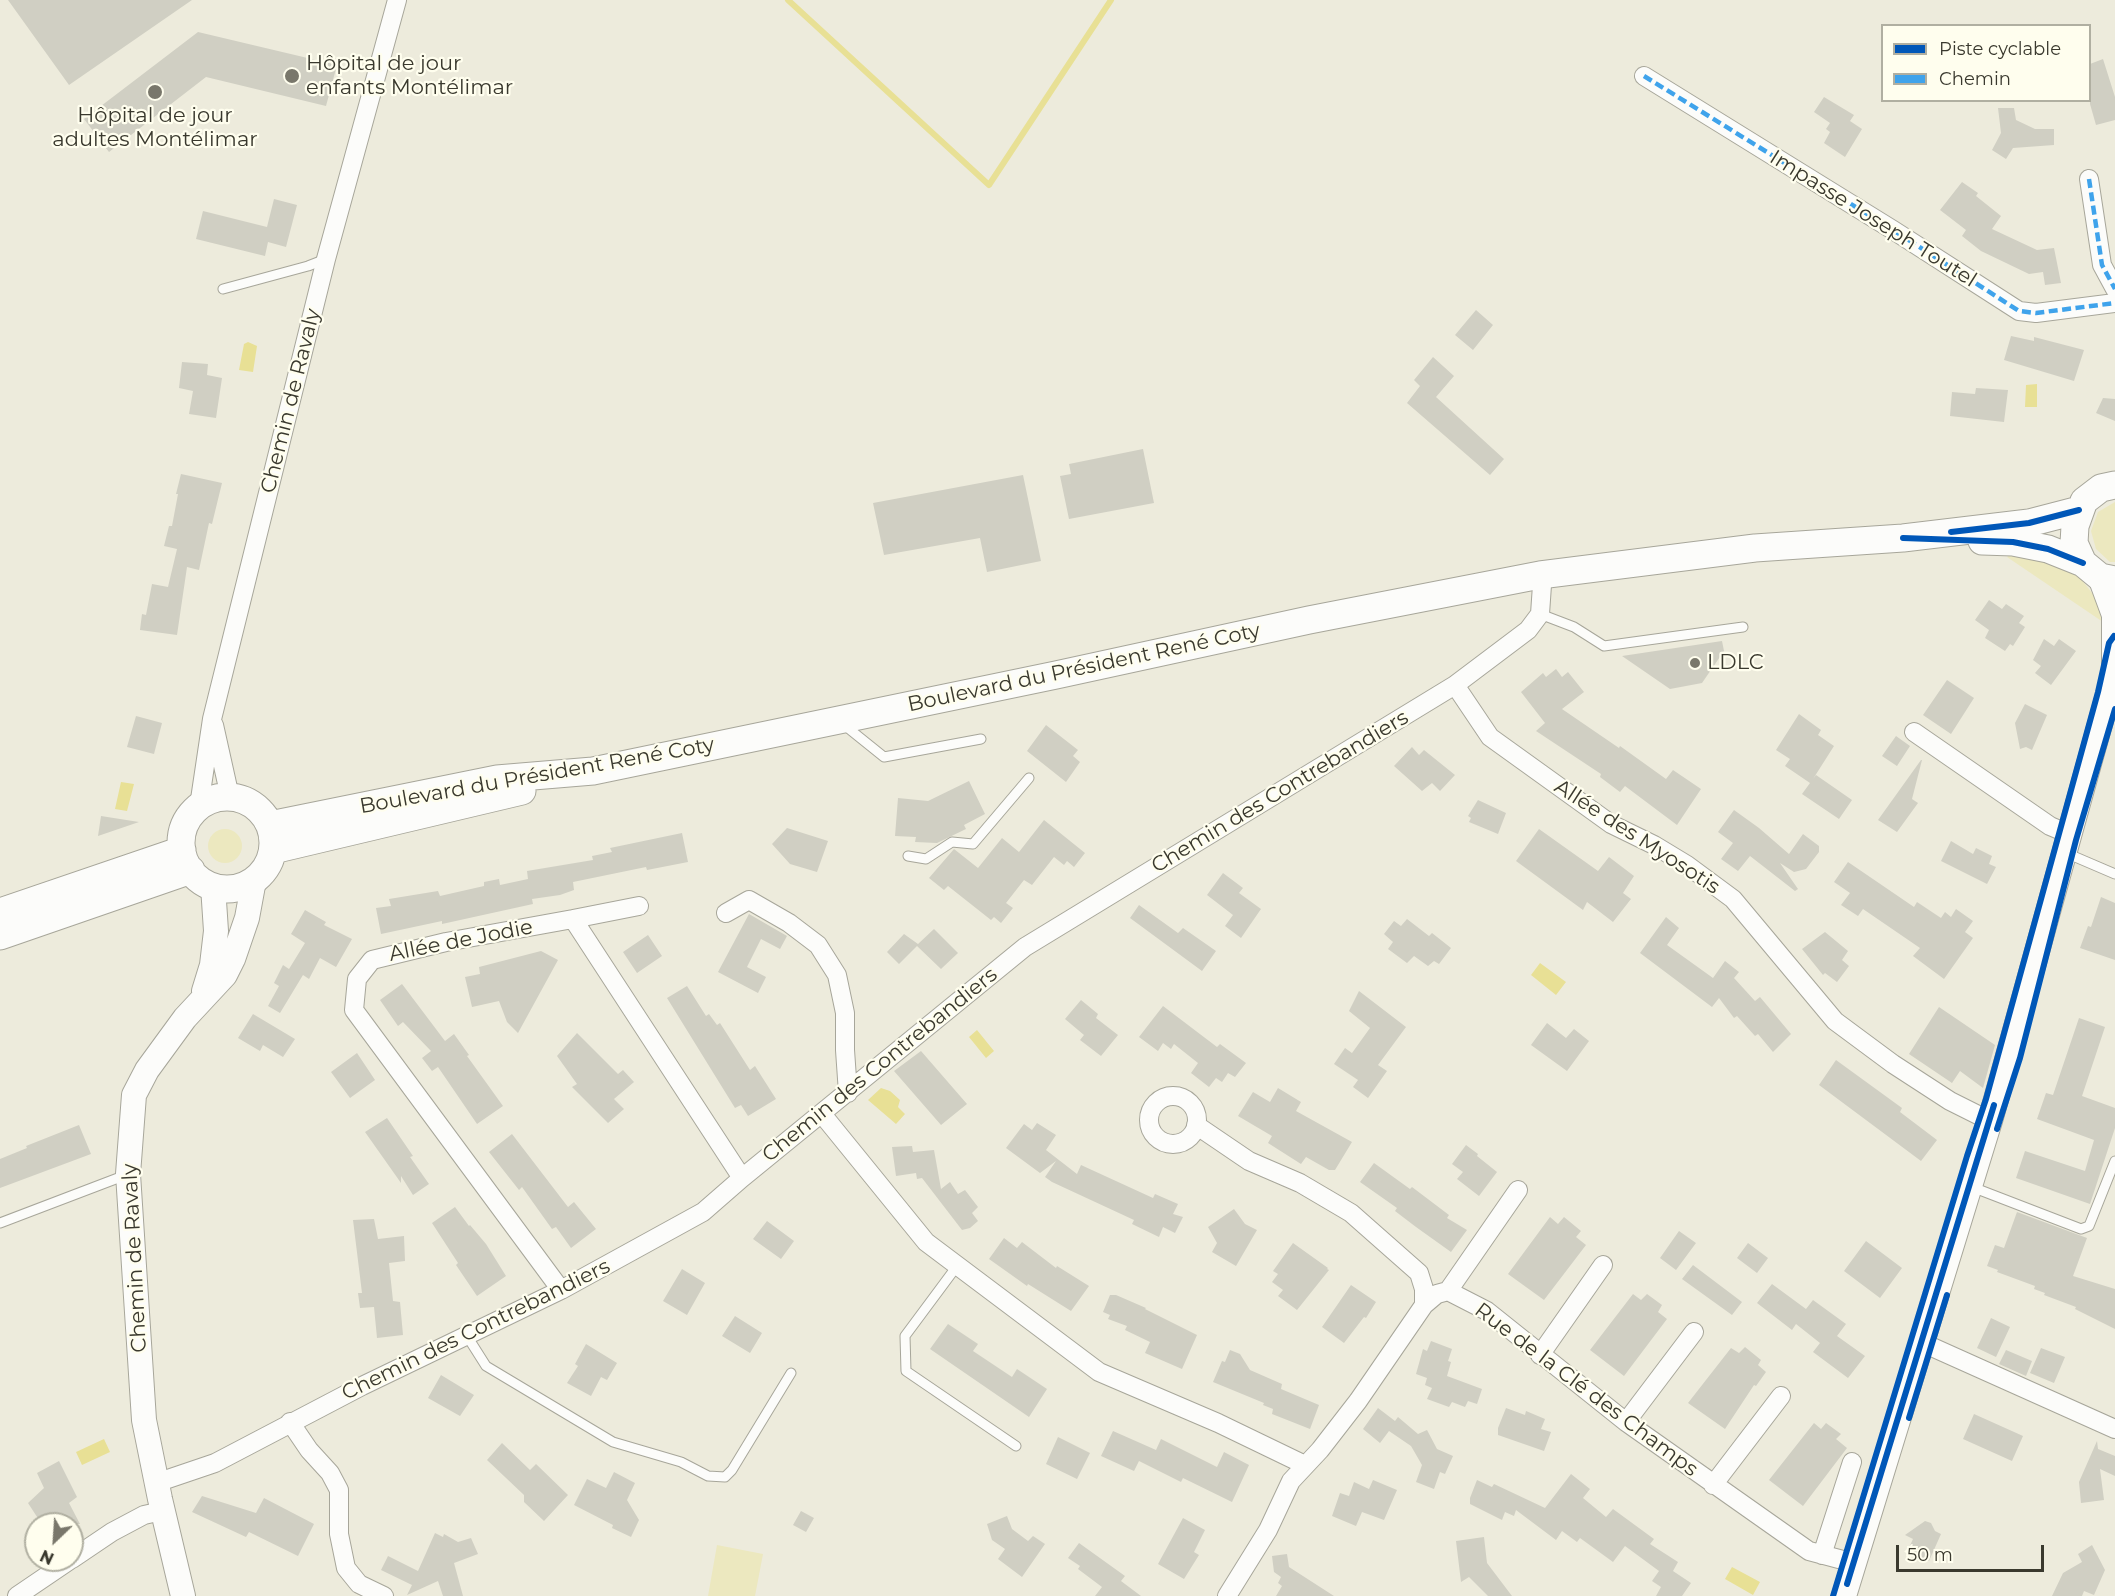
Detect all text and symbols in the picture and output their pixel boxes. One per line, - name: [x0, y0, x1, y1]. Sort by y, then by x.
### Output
- legend: [1881, 24, 2091, 102]
- text: Piste cyclable: [1939, 38, 2061, 60]
- place label: Hôpital de jour enfants Montélimar: [306, 51, 513, 101]
- marker: Hôpital de jour enfants Montélimar: [283, 67, 301, 85]
- text: Chemin: [1939, 68, 2011, 90]
- marker: Hôpital de jour adultes Montélimar: [146, 83, 164, 101]
- place label: Hôpital de jour adultes Montélimar: [52, 103, 258, 153]
- street label: Impasse Joseph Toutel: [1765, 145, 1981, 293]
- street label: Chemin de Ravaly: [256, 306, 326, 496]
- street label: Boulevard du Président René Coty: [905, 618, 1263, 718]
- place label: LDLC: [1707, 650, 1764, 676]
- marker: LDLC: [1688, 656, 1702, 670]
- street label: Chemin des Contrebandiers: [1147, 705, 1413, 879]
- street label: Boulevard du Président René Coty: [358, 732, 716, 820]
- street label: Allée des Myosotis: [1550, 774, 1724, 900]
- street label: Allée de Jodie: [387, 915, 535, 967]
- street label: Chemin des Contrebandiers: [757, 962, 1003, 1168]
- street label: Chemin de Ravaly: [117, 1163, 153, 1353]
- street label: Chemin des Contrebandiers: [338, 1254, 614, 1406]
- street label: Rue de la Clé des Champs: [1469, 1298, 1703, 1482]
- north arrow: [24, 1512, 84, 1572]
- scale bar: [1899, 1533, 2048, 1571]
- text: 50 m: [1907, 1544, 1953, 1566]
- text: N: [37, 1546, 57, 1568]

